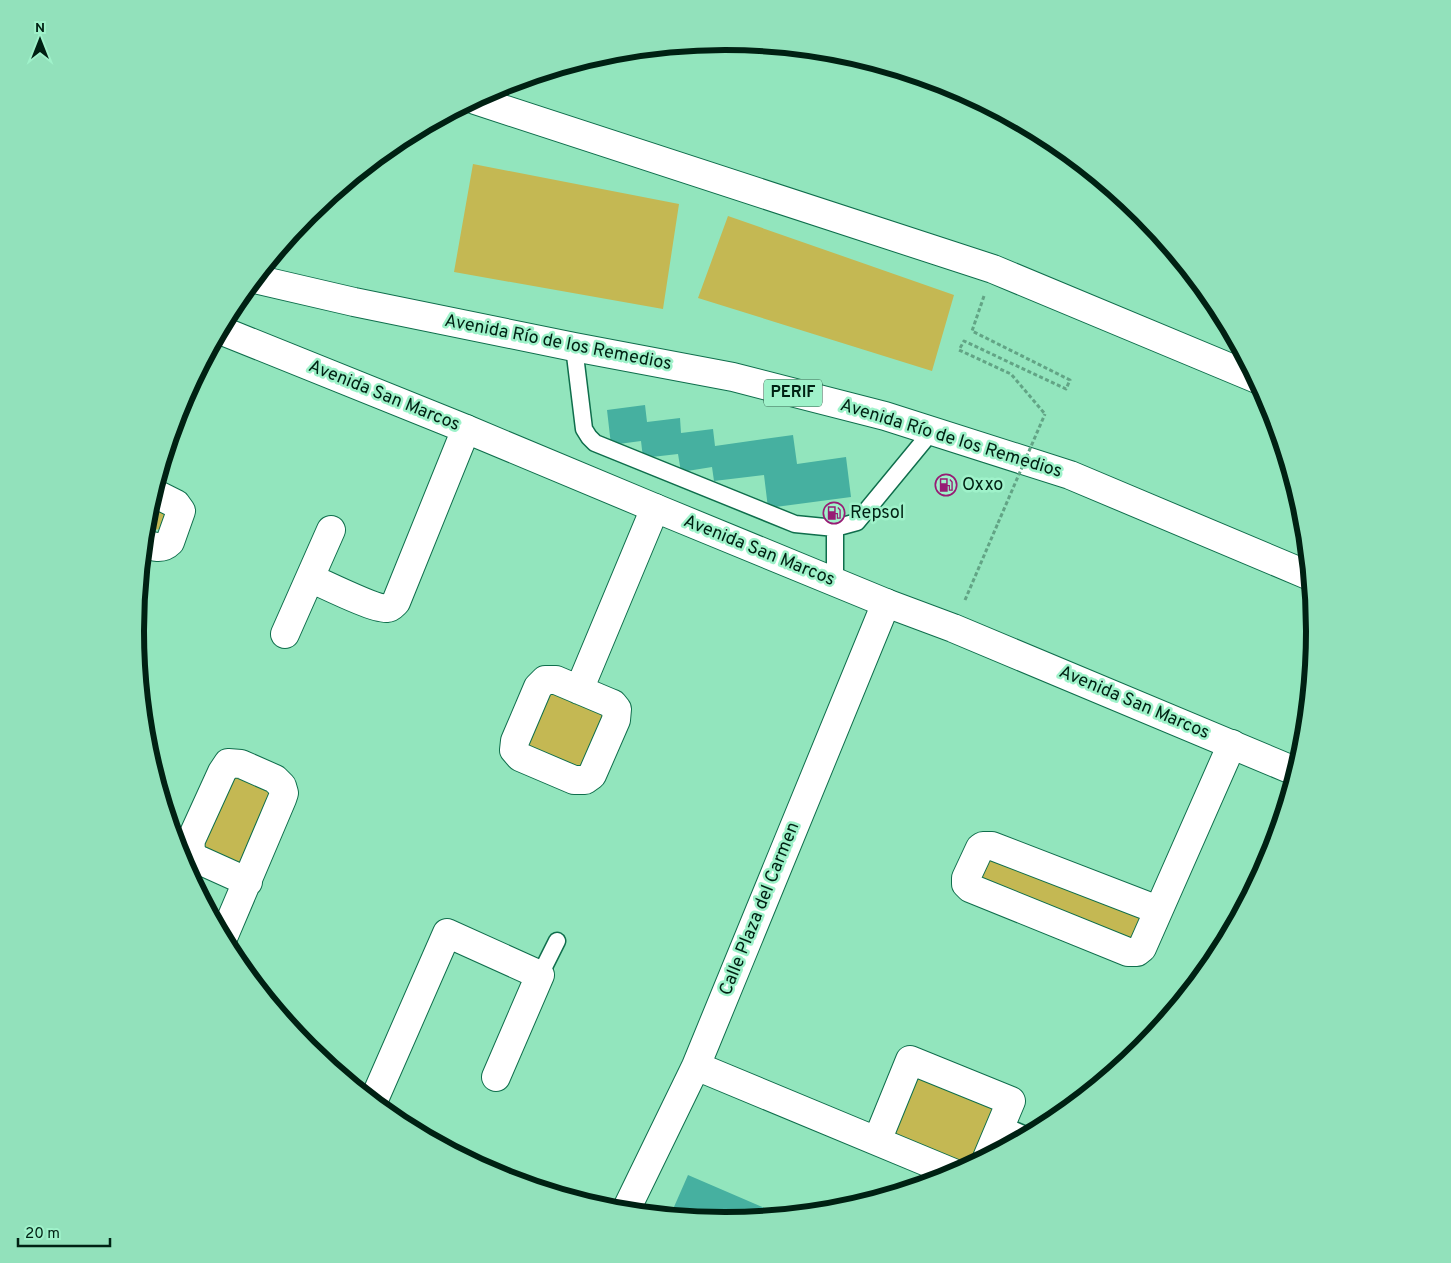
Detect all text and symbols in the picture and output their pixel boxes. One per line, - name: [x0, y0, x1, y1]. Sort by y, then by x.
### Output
- north arrow: [15, 15, 65, 65]
- text: N: [35, 20, 45, 37]
- street label: Avenida Río de los Remedios: [443, 310, 673, 376]
- street label: Avenida San Marcos: [305, 355, 463, 437]
- road number: PERIF: [764, 379, 822, 406]
- street label: Avenida Río de los Remedios: [837, 394, 1065, 484]
- fuel station icon: Oxxo: [934, 473, 958, 497]
- place label: Oxxo: [962, 474, 1003, 497]
- fuel station icon: Repsol: [822, 501, 846, 525]
- place label: Repsol: [850, 502, 904, 525]
- street label: Avenida San Marcos: [680, 510, 838, 592]
- street label: Avenida San Marcos: [1055, 661, 1213, 745]
- street label: Calle Plaza del Carmen: [715, 819, 805, 999]
- scale bar: [18, 1216, 110, 1248]
- text: 20 m: [25, 1225, 60, 1244]

